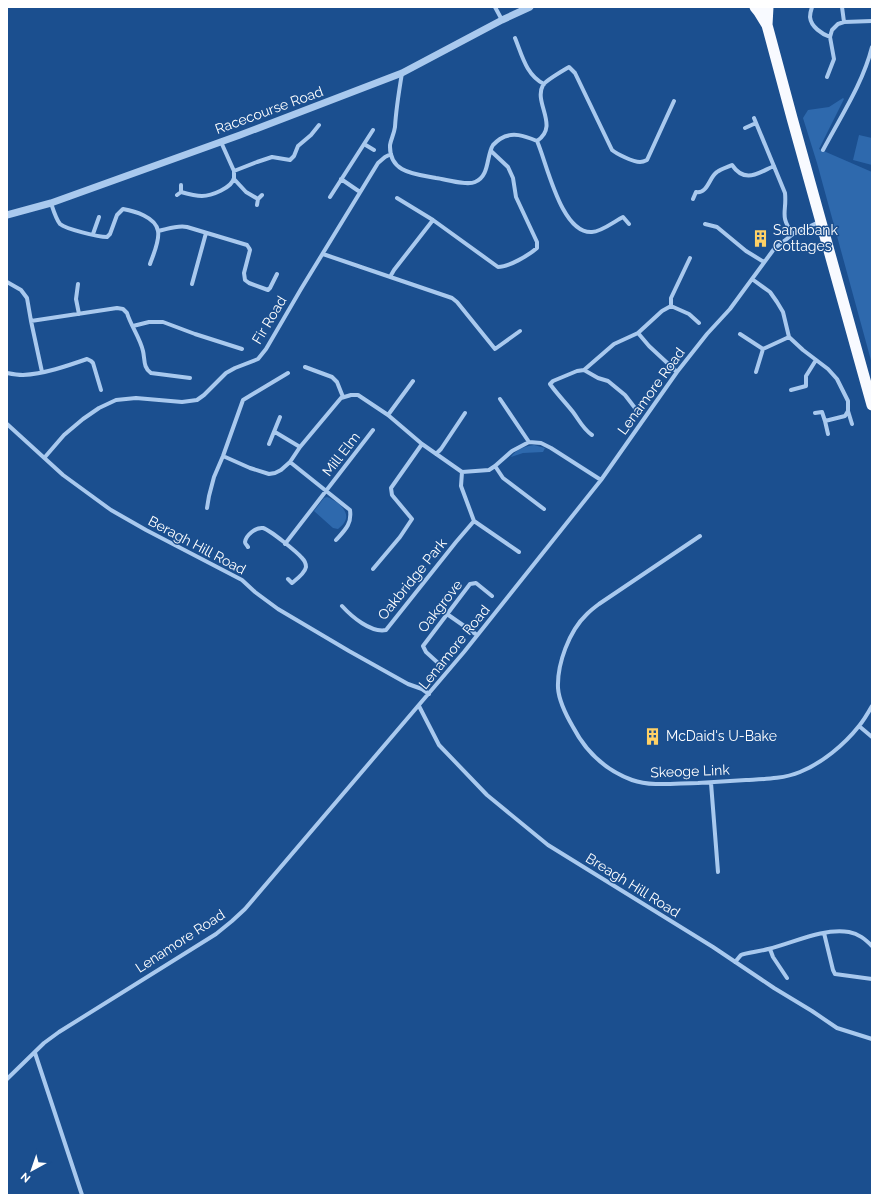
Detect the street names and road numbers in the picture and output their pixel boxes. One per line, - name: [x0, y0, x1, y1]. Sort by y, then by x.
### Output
- street label: Racecourse Road: [213, 83, 325, 137]
- street label: Fir Road: [248, 293, 290, 347]
- street label: Lenamore Road: [614, 345, 688, 437]
- street label: Mill Elm: [319, 429, 363, 479]
- street label: Beragh Hill Road: [145, 513, 249, 577]
- street label: Oakbridge Park: [374, 535, 450, 623]
- street label: Oakgrove: [415, 577, 465, 635]
- street label: Lenamore Road: [415, 602, 493, 692]
- street label: Skeoge Link: [650, 762, 730, 780]
- street label: Breagh Hill Road: [583, 850, 683, 920]
- street label: Lenamore Road: [132, 906, 228, 976]

